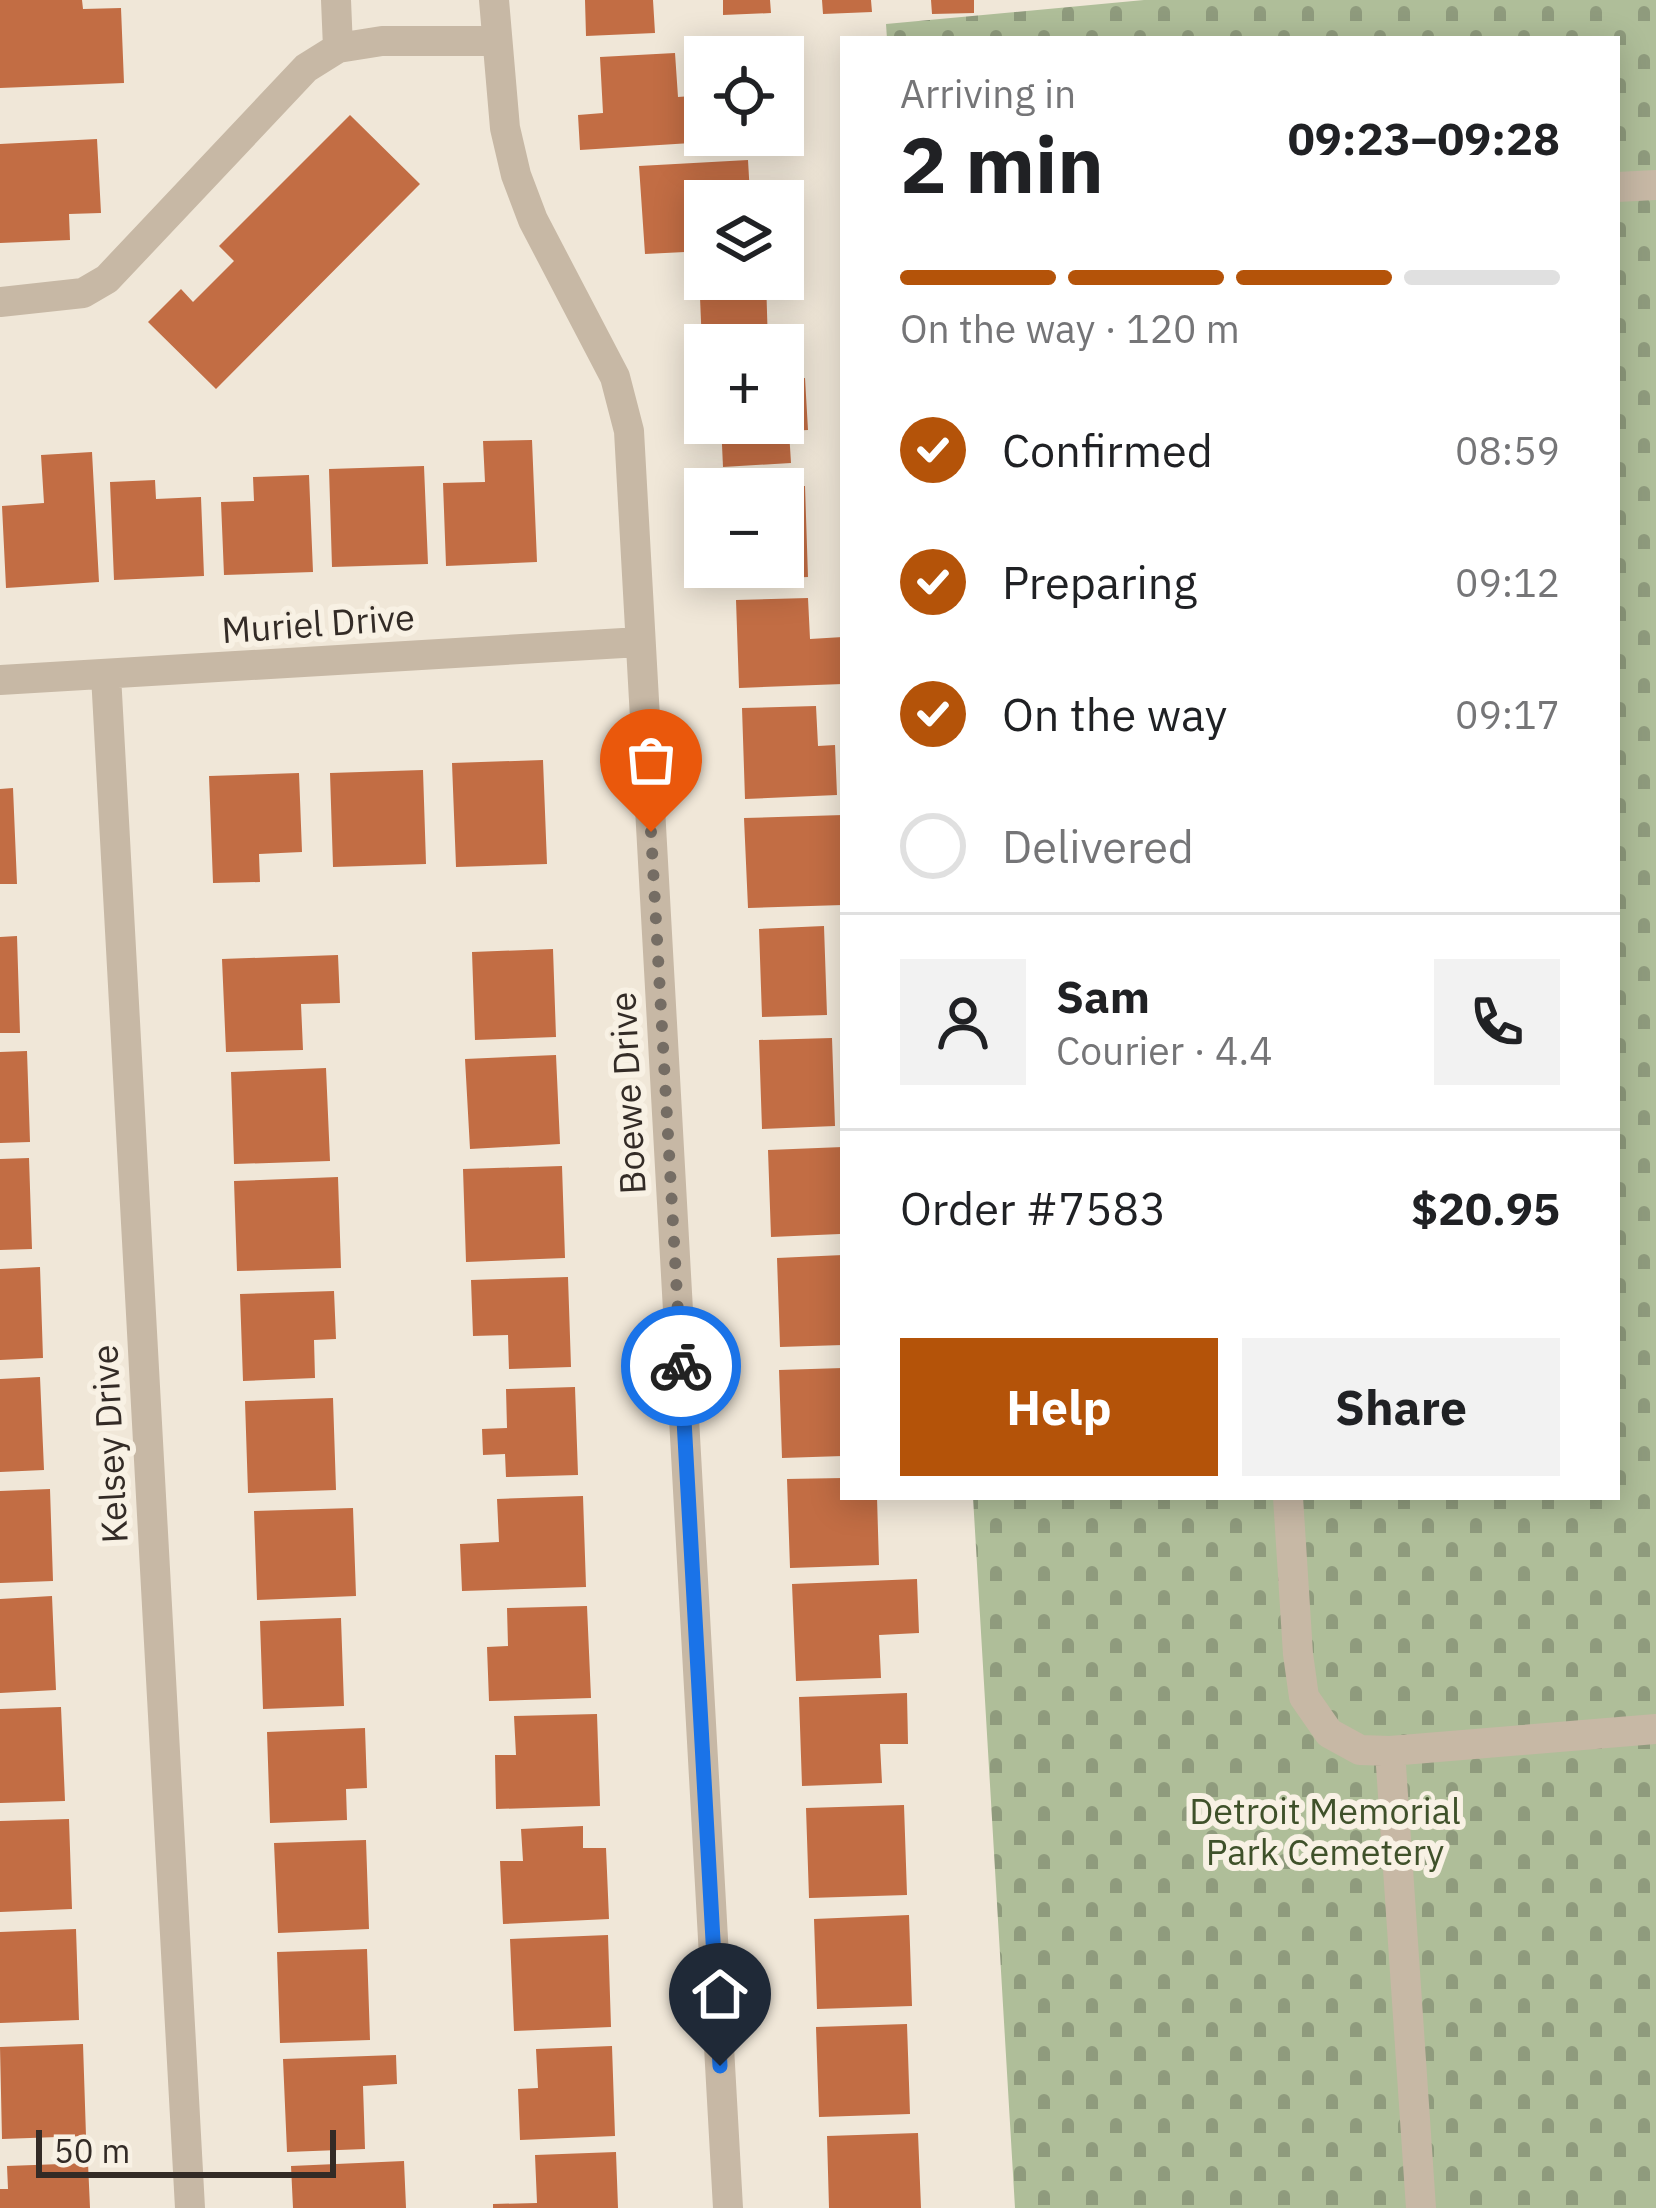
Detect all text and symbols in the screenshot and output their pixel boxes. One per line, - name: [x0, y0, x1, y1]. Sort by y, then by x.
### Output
- map controls: [684, 36, 804, 588]
- button: locate: [684, 36, 804, 156]
- text: Arriving in: [900, 68, 1076, 119]
- text: 09:23–09:28: [1288, 109, 1560, 167]
- text: 2 min: [900, 113, 1104, 214]
- button: layers: [684, 180, 804, 300]
- text: On the way · 120 m: [900, 303, 1240, 354]
- button: +: [684, 324, 804, 444]
- icon: check: [900, 417, 966, 483]
- text: Confirmed: [1002, 421, 1213, 479]
- text: 08:59: [1455, 425, 1560, 476]
- button: −: [684, 468, 804, 588]
- icon: check: [900, 549, 966, 615]
- text: Preparing: [1002, 553, 1197, 611]
- text: 09:12: [1455, 557, 1560, 608]
- street label: Muriel Drive: [220, 593, 416, 653]
- icon: check: [900, 681, 966, 747]
- text: On the way: [1002, 685, 1227, 743]
- text: 09:17: [1455, 689, 1560, 740]
- pin: [600, 709, 702, 832]
- icon: bag: [618, 727, 684, 793]
- text: Delivered: [1002, 817, 1194, 875]
- button: person: [900, 959, 1026, 1085]
- button: phone: [1434, 959, 1560, 1085]
- text: Sam: [1056, 967, 1150, 1025]
- street label: Boewe Drive: [598, 991, 656, 1195]
- text: Courier · 4.4: [1056, 1025, 1273, 1076]
- text: Order #7583: [900, 1179, 1166, 1237]
- text: $20.95: [1411, 1179, 1560, 1237]
- courier: [621, 1306, 741, 1426]
- icon: bike: [648, 1333, 714, 1399]
- button: Help: [900, 1338, 1218, 1476]
- button: Share: [1242, 1338, 1560, 1476]
- street label: Kelsey Drive: [80, 1344, 138, 1544]
- park label: Detroit Memorial Park Cemetery: [1189, 1787, 1461, 1875]
- pin: [669, 1943, 771, 2066]
- icon: home: [687, 1961, 753, 2027]
- scale bar: [36, 2124, 336, 2177]
- text: 50 m: [54, 2129, 130, 2172]

